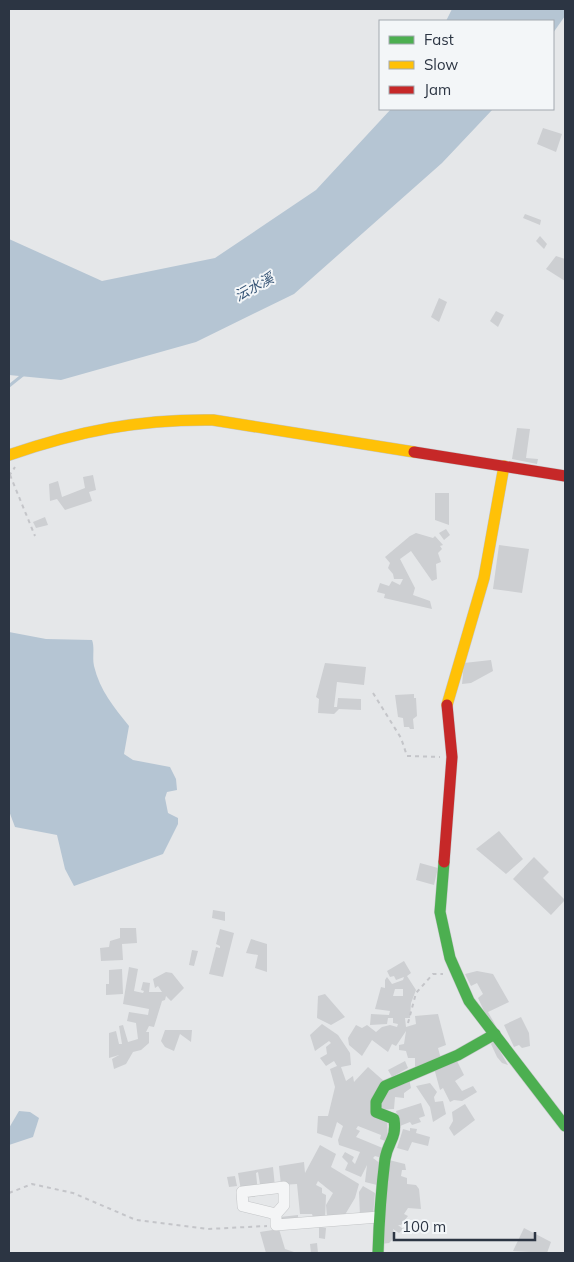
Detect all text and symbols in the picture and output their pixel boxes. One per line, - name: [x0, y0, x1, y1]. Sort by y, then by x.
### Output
- legend: [379, 20, 554, 110]
- text: Fast: [424, 30, 454, 49]
- text: Slow: [424, 55, 458, 74]
- text: Jam: [424, 80, 451, 99]
- water label: 沄水溪: [231, 268, 278, 305]
- scale bar: [394, 1210, 535, 1242]
- text: 100 m: [402, 1217, 446, 1236]

